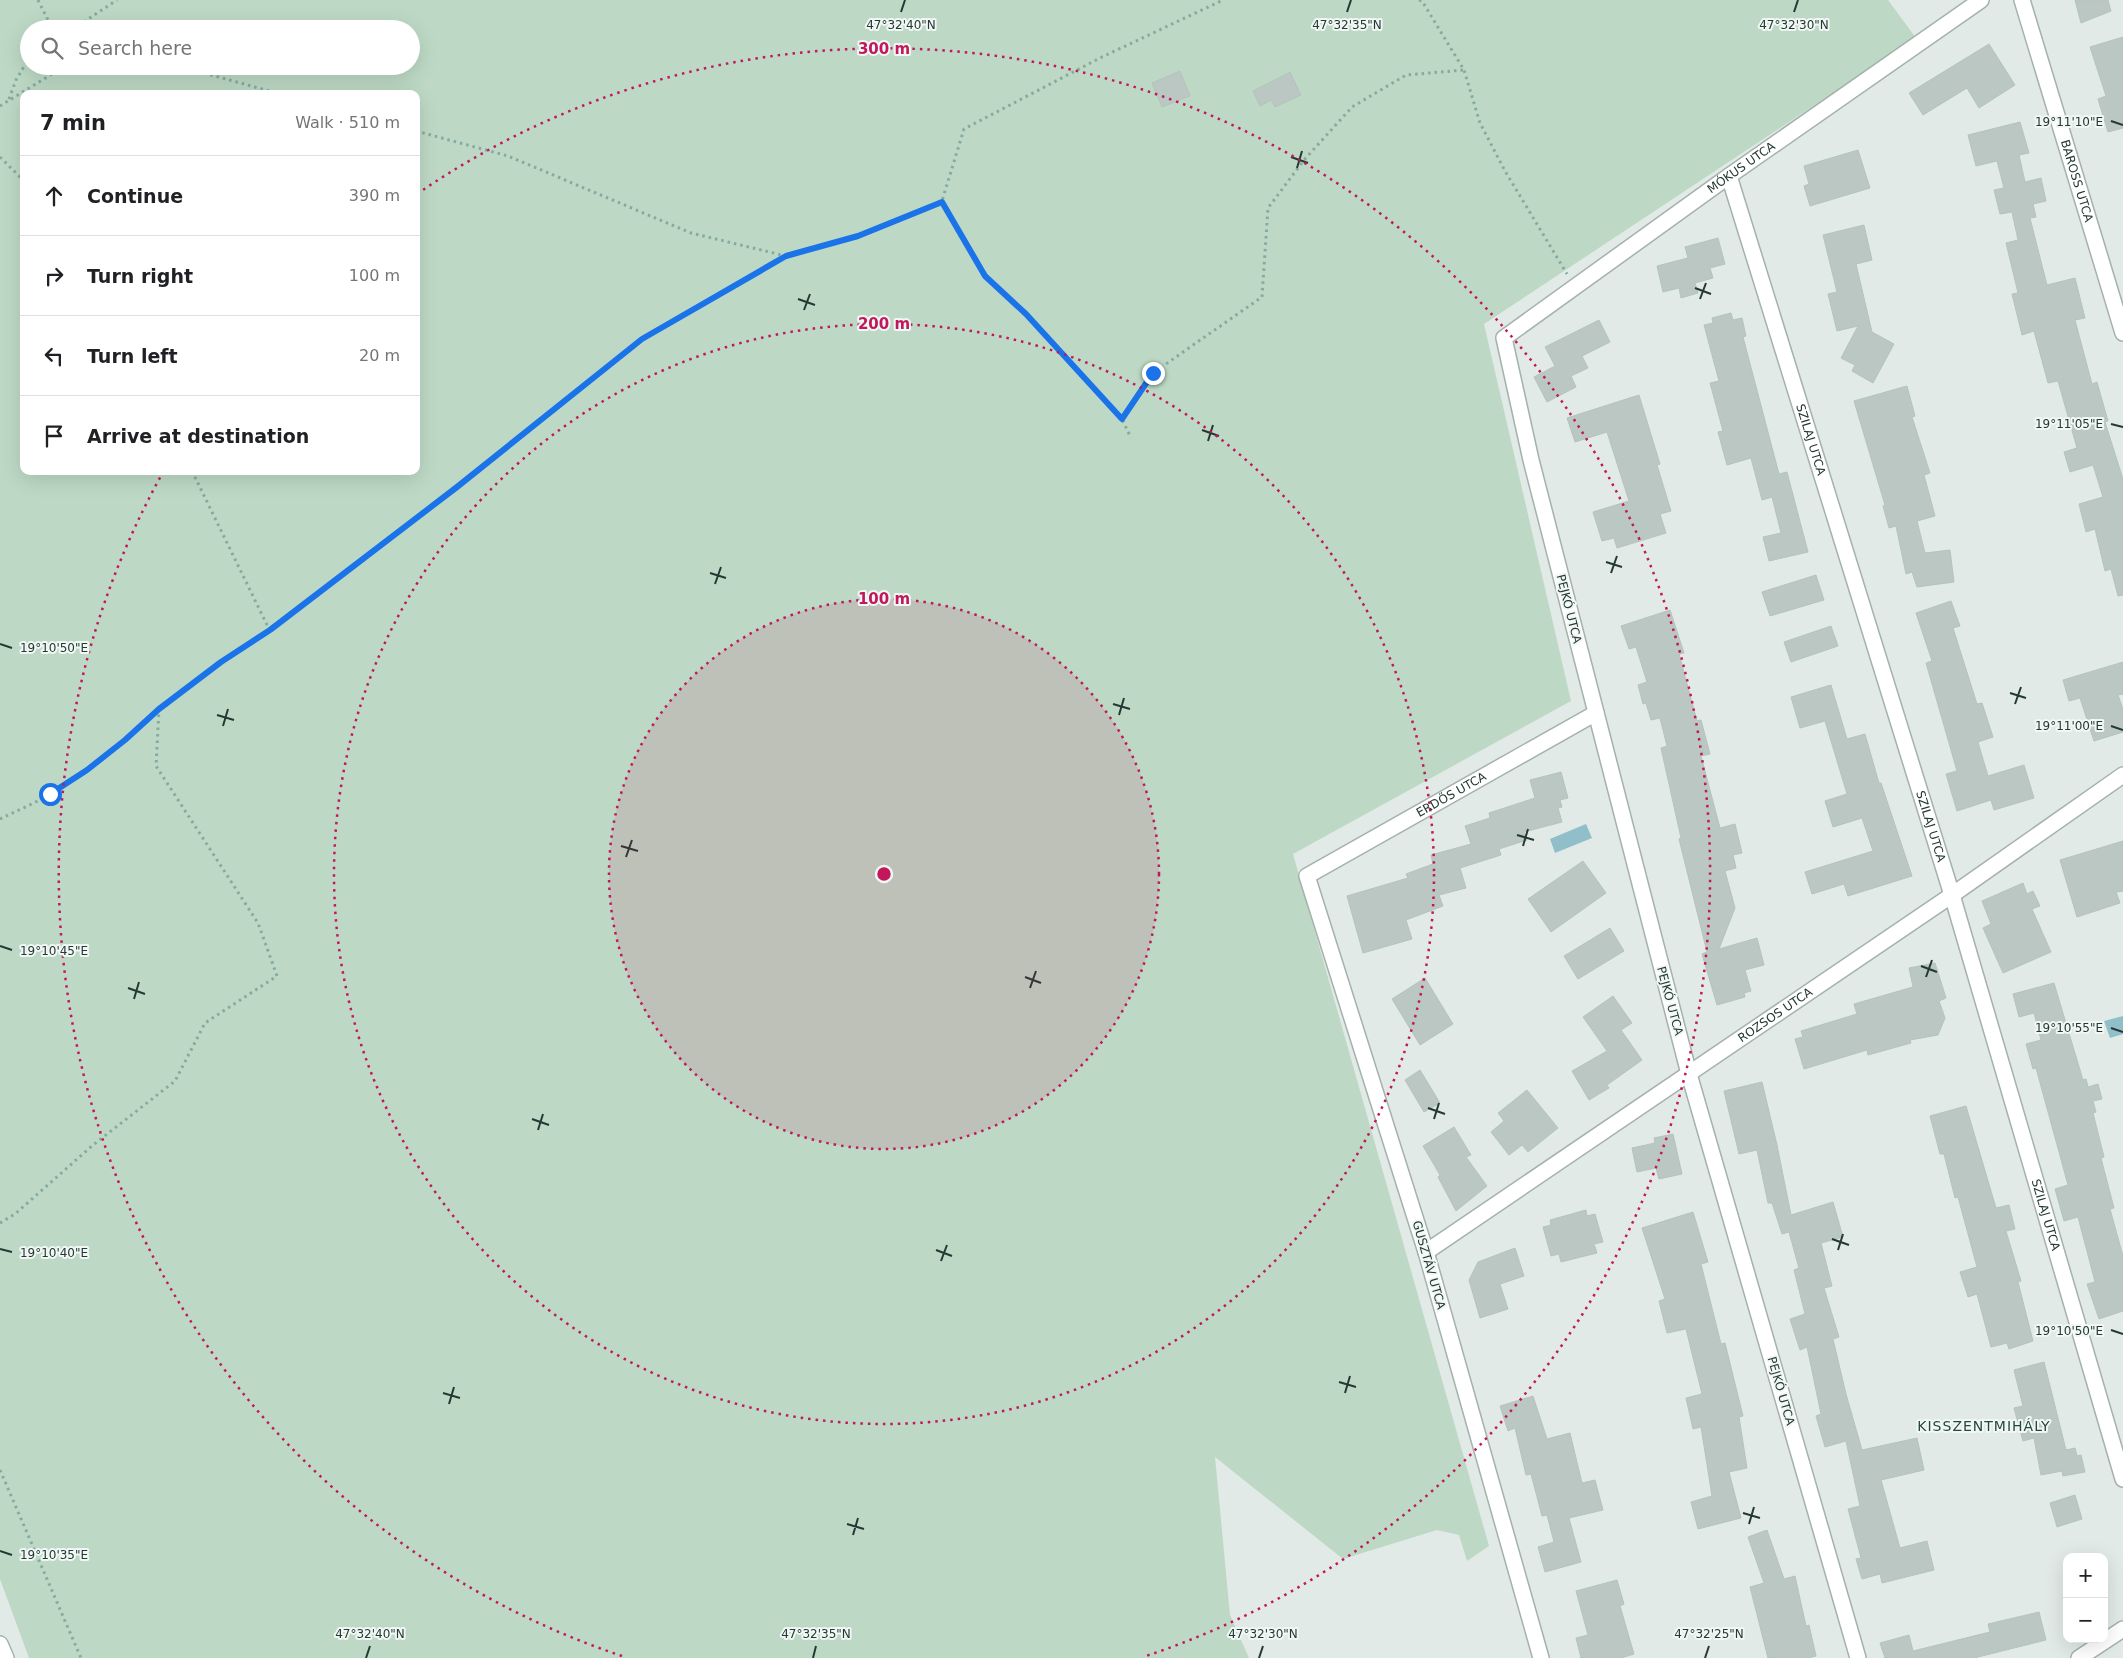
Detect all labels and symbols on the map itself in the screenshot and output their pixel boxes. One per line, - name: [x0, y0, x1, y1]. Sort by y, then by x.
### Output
- text: 47°32'40"N: [866, 18, 936, 32]
- text: 47°32'35"N: [1312, 18, 1382, 32]
- text: 47°32'30"N: [1759, 18, 1829, 32]
- text: 300 m: [858, 40, 910, 58]
- text: 19°11'10"E: [2035, 115, 2103, 129]
- street label: BAROSS UTCA: [2058, 138, 2096, 224]
- street label: MÓKUS UTCA: [1705, 139, 1778, 196]
- text: 200 m: [858, 315, 910, 333]
- route end: [1142, 362, 1165, 385]
- street label: SZILAJ UTCA: [1793, 402, 1829, 478]
- text: 19°11'05"E: [2035, 417, 2103, 431]
- street label: PEJKÓ UTCA: [1554, 573, 1586, 646]
- text: 100 m: [858, 590, 910, 608]
- text: 19°10'50"E: [20, 641, 88, 655]
- text: 19°11'00"E: [2035, 719, 2103, 733]
- street label: ERDŐS UTCA: [1414, 769, 1489, 820]
- route start: [39, 783, 62, 806]
- street label: SZILAJ UTCA: [1913, 789, 1949, 865]
- centre of rings: [875, 865, 893, 883]
- text: 19°10'45"E: [20, 944, 88, 958]
- street label: PEJKÓ UTCA: [1654, 965, 1687, 1038]
- street label: ROZSOS UTCA: [1735, 984, 1816, 1045]
- text: 19°10'55"E: [2035, 1021, 2103, 1035]
- street label: SZILAJ UTCA: [2029, 1177, 2063, 1253]
- street label: GUSZTÁV UTCA: [1410, 1219, 1450, 1312]
- text: 19°10'40"E: [20, 1246, 88, 1260]
- text: 19°10'50"E: [2035, 1324, 2103, 1338]
- street label: PEJKÓ UTCA: [1765, 1355, 1799, 1428]
- district label: KISSZENTMIHÁLY: [1917, 1418, 2051, 1434]
- text: 19°10'35"E: [20, 1548, 88, 1562]
- text: 47°32'40"N: [335, 1627, 405, 1641]
- text: 47°32'35"N: [781, 1627, 851, 1641]
- text: 47°32'30"N: [1228, 1627, 1298, 1641]
- text: 47°32'25"N: [1674, 1627, 1744, 1641]

